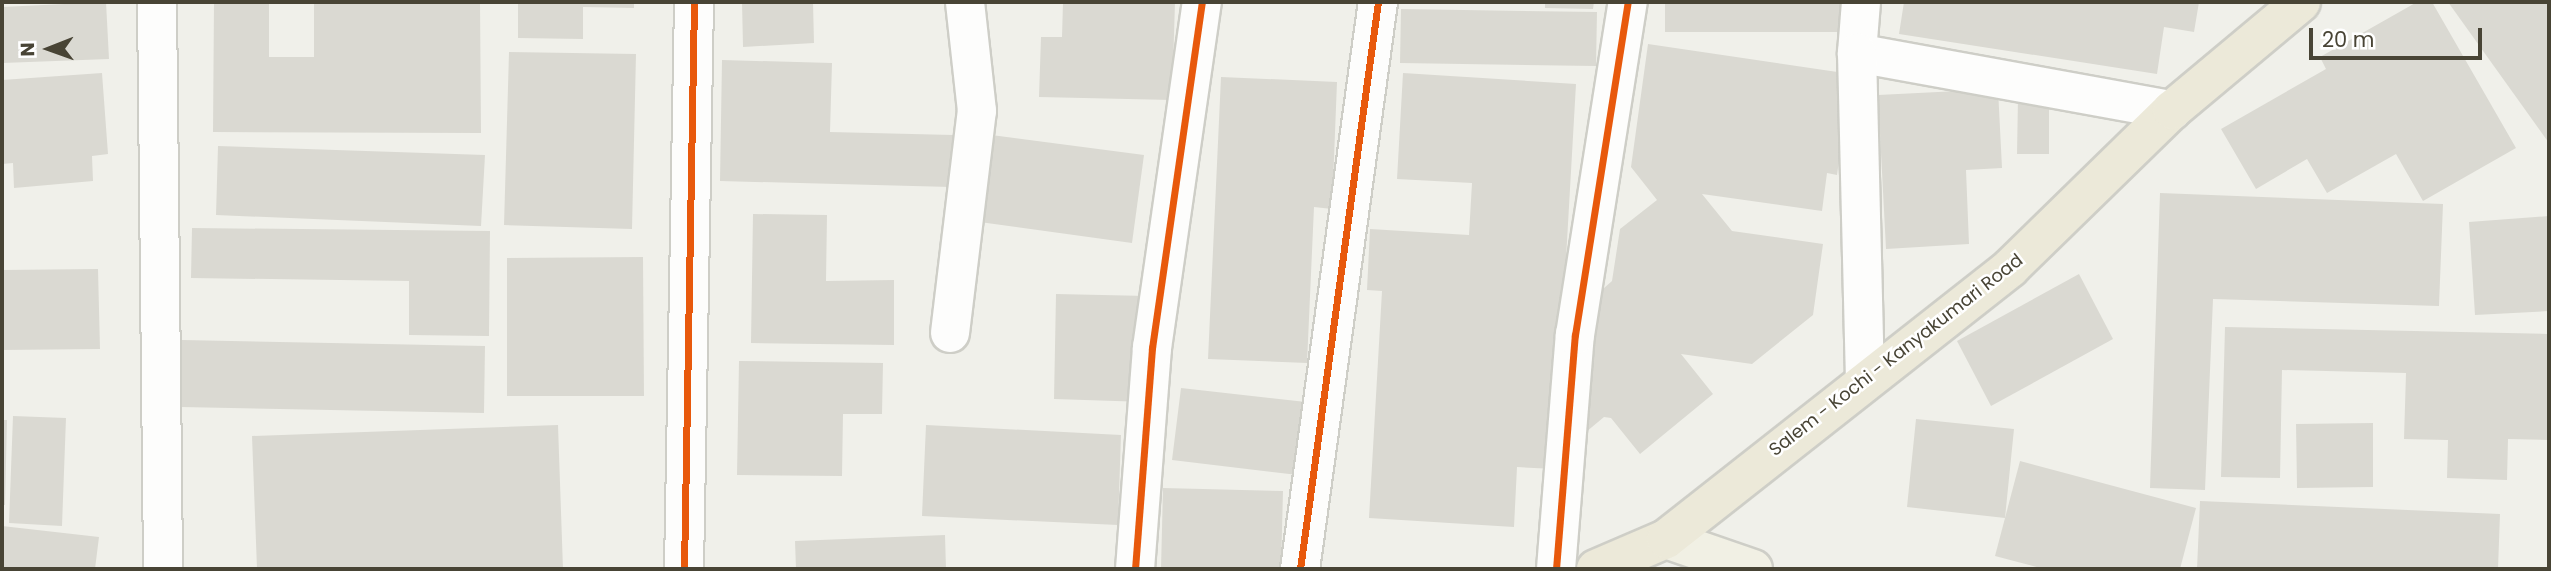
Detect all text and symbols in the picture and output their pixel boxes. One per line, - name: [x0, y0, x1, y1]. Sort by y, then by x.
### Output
- north arrow: [14, 14, 84, 84]
- scale bar: [2313, 14, 2486, 58]
- text: 20 m: [2322, 25, 2375, 54]
- text: N: [14, 42, 41, 57]
- street label: Salem - Kochi - Kanyakumari Road: [1765, 249, 2027, 461]

